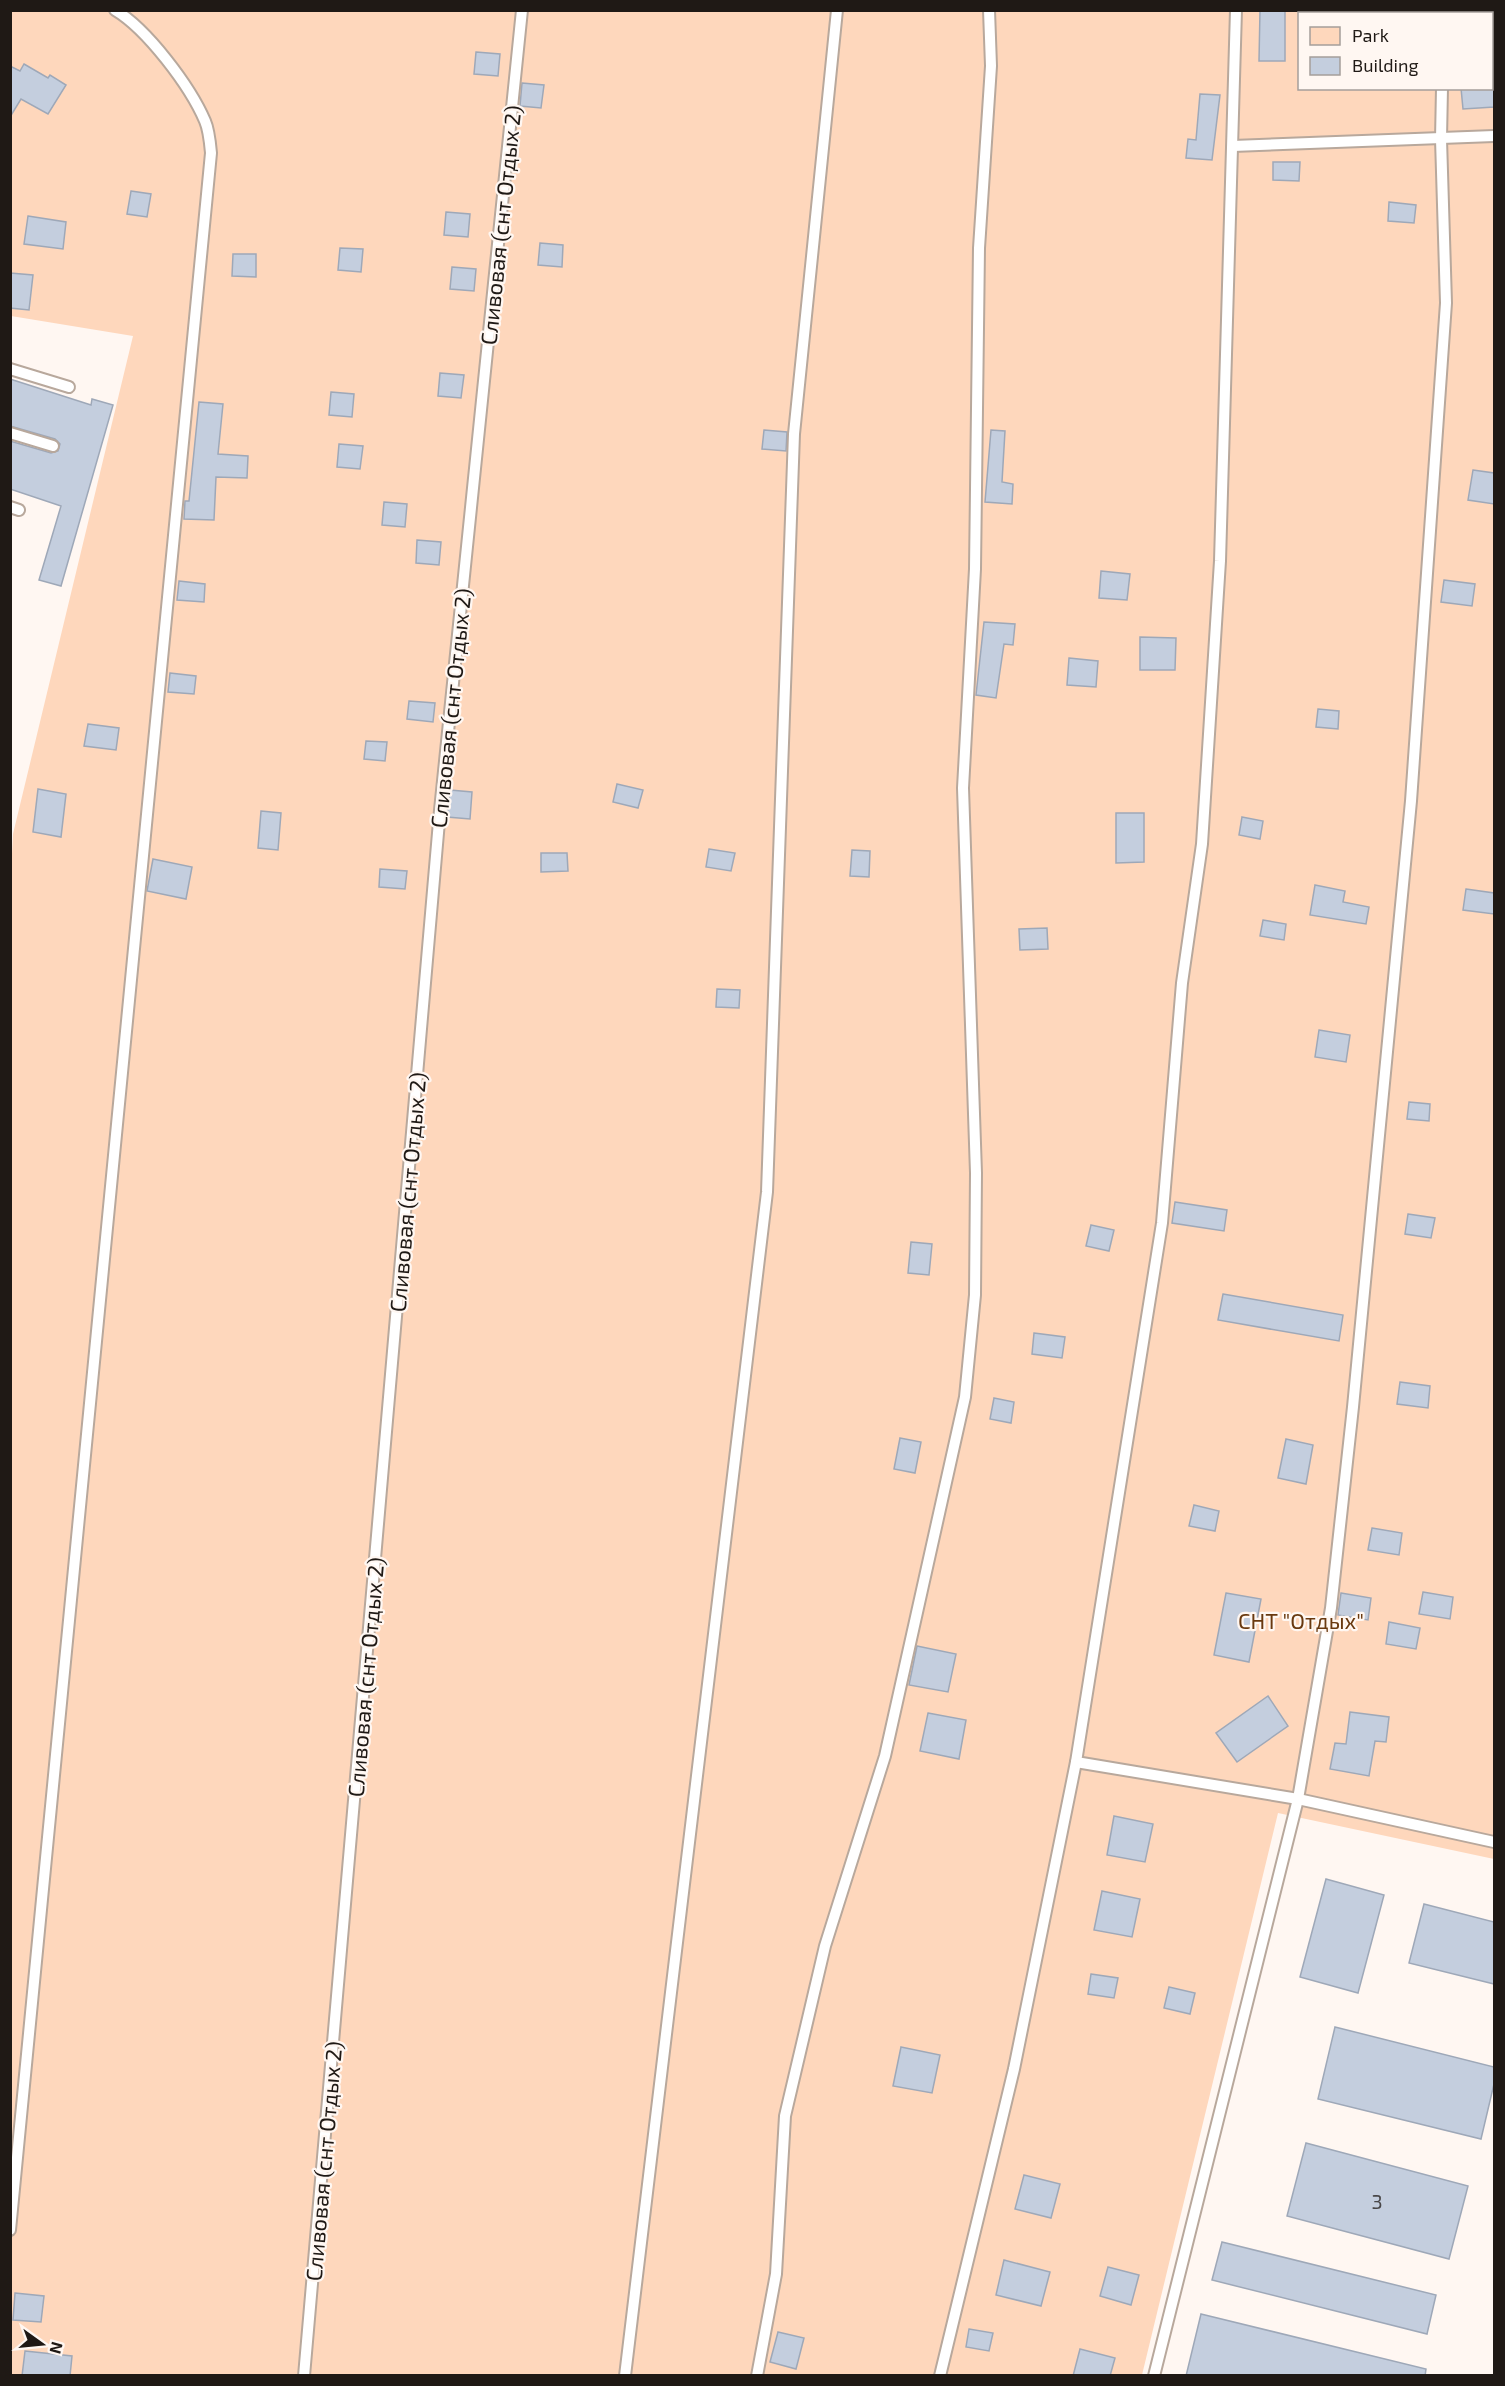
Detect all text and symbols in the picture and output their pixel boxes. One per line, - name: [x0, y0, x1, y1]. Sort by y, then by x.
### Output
- legend: [1298, 12, 1493, 90]
- text: Park: [1352, 24, 1389, 46]
- text: Building: [1352, 54, 1419, 76]
- street label: Сливовая (снт Отдых 2): [474, 104, 526, 346]
- street label: Сливовая (снт Отдых 2): [424, 587, 476, 829]
- street label: Сливовая (снт Отдых 2): [384, 1071, 430, 1313]
- street label: Сливовая (снт Отдых 2): [342, 1556, 388, 1798]
- park label: СНТ "Отдых": [1238, 1607, 1364, 1633]
- street label: Сливовая (снт Отдых 2): [300, 2040, 346, 2282]
- house number: 3: [1371, 2189, 1383, 2213]
- north arrow: [12, 2314, 72, 2374]
- text: N: [46, 2340, 68, 2356]

